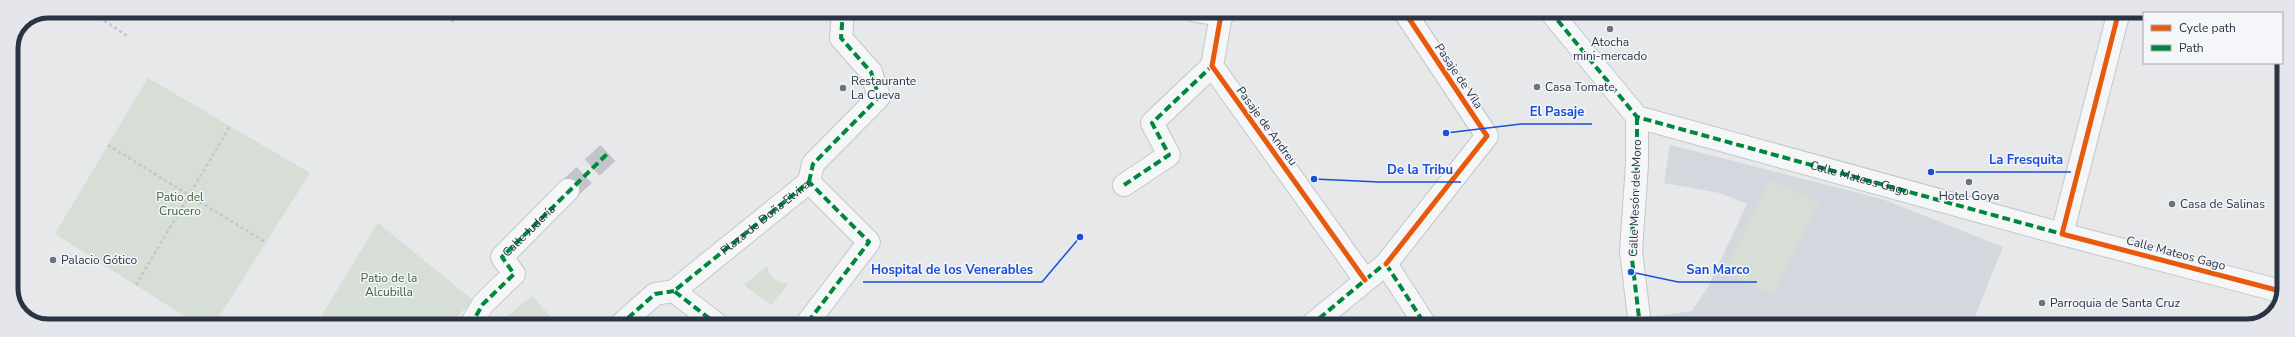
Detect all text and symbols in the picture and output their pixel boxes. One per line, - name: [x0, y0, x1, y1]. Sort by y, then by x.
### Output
- legend: [2143, 12, 2283, 64]
- text: Cycle path: [2179, 20, 2236, 36]
- marker: Atocha mini-mercado: [1605, 24, 1615, 34]
- place label: Atocha mini-mercado: [1573, 34, 1647, 64]
- street label: Pasaje de Vila: [1431, 40, 1487, 112]
- text: Path: [2179, 40, 2204, 56]
- place label: Restaurante La Cueva: [851, 73, 916, 103]
- place label: Casa Tomate: [1545, 79, 1615, 95]
- marker: Casa Tomate: [1532, 82, 1542, 92]
- marker: Restaurante La Cueva: [838, 83, 848, 93]
- street label: Pasaje de Andreu: [1233, 83, 1301, 169]
- callout: El Pasaje: [1521, 99, 1592, 124]
- text: El Pasaje: [1530, 103, 1584, 121]
- street label: Calle Mesón del Moro: [1625, 139, 1645, 257]
- callout: La Fresquita: [1981, 147, 2071, 172]
- text: La Fresquita: [1989, 151, 2063, 169]
- callout: De la Tribu: [1379, 157, 1461, 182]
- street label: Calle Mateos Gago: [1808, 157, 1911, 200]
- text: De la Tribu: [1387, 161, 1453, 179]
- street label: Plaza de Doña Elvira: [717, 176, 813, 259]
- marker: Hotel Goya: [1964, 177, 1974, 187]
- place label: Hotel Goya: [1939, 188, 1999, 204]
- park label: Patio del Crucero: [156, 189, 204, 219]
- place label: Casa de Salinas: [2180, 196, 2265, 212]
- marker: Casa de Salinas: [2167, 199, 2177, 209]
- street label: Calle Judería: [499, 201, 559, 260]
- street label: Calle Mateos Gago: [2125, 232, 2228, 274]
- place label: Palacio Gótico: [61, 252, 137, 268]
- marker: Palacio Gótico: [48, 255, 58, 265]
- callout: Hospital de los Venerables: [863, 257, 1042, 282]
- callout: San Marco: [1678, 257, 1757, 282]
- text: Hospital de los Venerables: [871, 261, 1033, 279]
- text: San Marco: [1686, 261, 1750, 279]
- park label: Patio de la Alcubilla: [361, 270, 417, 300]
- place label: Parroquia de Santa Cruz: [2050, 295, 2181, 311]
- marker: Parroquia de Santa Cruz: [2037, 298, 2047, 308]

